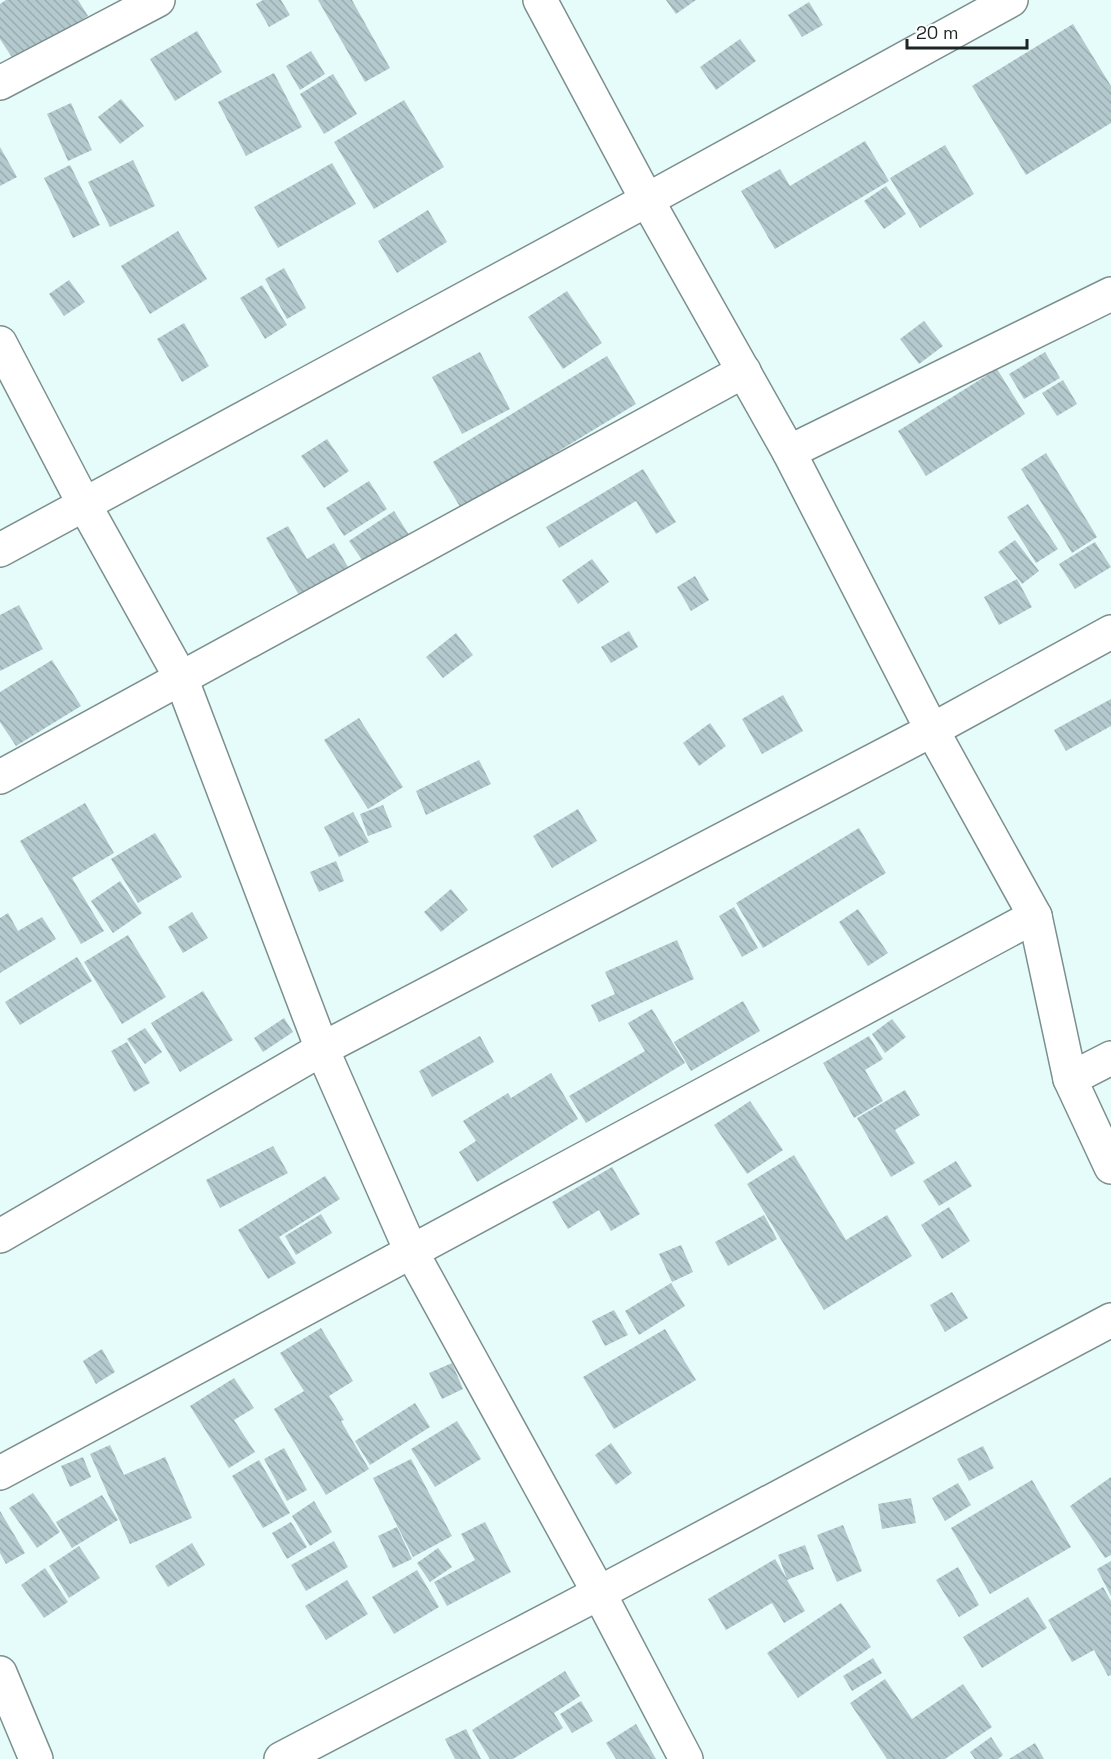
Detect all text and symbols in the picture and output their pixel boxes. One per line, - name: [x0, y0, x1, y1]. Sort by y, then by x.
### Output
- scale bar: [907, 12, 1027, 50]
- text: 20 m: [916, 21, 959, 44]

